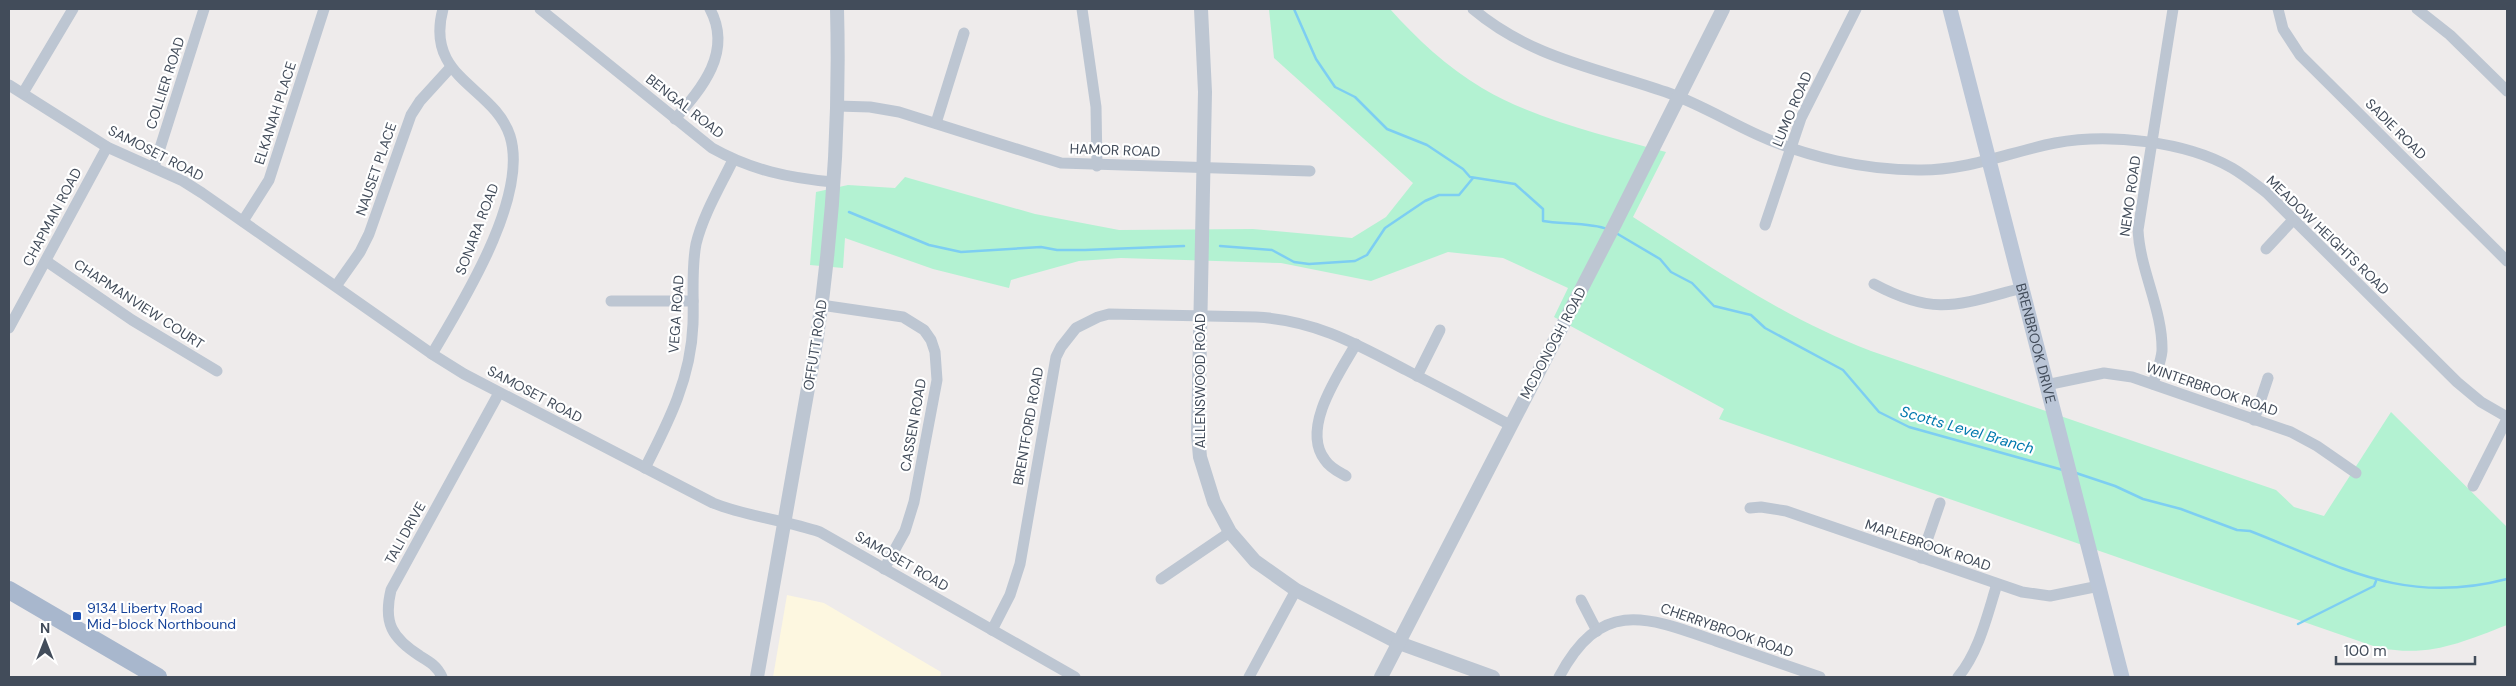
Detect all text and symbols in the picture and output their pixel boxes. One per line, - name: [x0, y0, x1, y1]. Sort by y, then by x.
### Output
- street label: COLLIER ROAD: [142, 34, 188, 132]
- street label: ELKANAH PLACE: [250, 59, 300, 167]
- street label: LUMO ROAD: [1768, 69, 1816, 149]
- street label: BENGAL ROAD: [642, 70, 728, 142]
- street label: SADIE ROAD: [2362, 95, 2430, 163]
- street label: NAUSET PLACE: [352, 120, 400, 218]
- street label: SAMOSET ROAD: [105, 121, 207, 185]
- street label: HAMOR ROAD: [1069, 139, 1161, 161]
- street label: NEMO ROAD: [2115, 154, 2145, 238]
- street label: CHAPMAN ROAD: [19, 165, 85, 269]
- street label: MEADOW HEIGHTS ROAD: [2263, 172, 2393, 298]
- street label: SONARA ROAD: [451, 181, 503, 277]
- street label: CHAPMANVIEW COURT: [70, 255, 208, 353]
- street label: VEGA ROAD: [664, 274, 688, 354]
- street label: BRENBROOK DRIVE: [2012, 281, 2060, 405]
- street label: MCDONOGH ROAD: [1516, 284, 1590, 402]
- street label: OFFUTT ROAD: [799, 298, 831, 392]
- street label: ALLENSWOOD ROAD: [1191, 313, 1209, 449]
- street label: WINTERBROOK ROAD: [2144, 358, 2280, 420]
- street label: SAMOSET ROAD: [484, 361, 586, 427]
- street label: BRENTFORD ROAD: [1009, 366, 1047, 486]
- street label: CASSEN ROAD: [896, 377, 930, 473]
- water label: Scotts Level Branch: [1898, 401, 2036, 459]
- street label: TALI DRIVE: [380, 498, 430, 568]
- street label: MAPLEBROOK ROAD: [1863, 515, 1993, 575]
- street label: SAMOSET ROAD: [852, 527, 952, 595]
- place label: 9134 Liberty Road Mid-block Northbound: [87, 599, 236, 633]
- street label: CHERRYBROOK ROAD: [1658, 599, 1796, 661]
- marker: 9134 Liberty Road Mid-block Northbound: [71, 610, 83, 622]
- north arrow: [20, 616, 70, 666]
- text: N: [40, 619, 50, 637]
- scale bar: [2336, 634, 2475, 666]
- text: 100 m: [2344, 641, 2387, 661]

